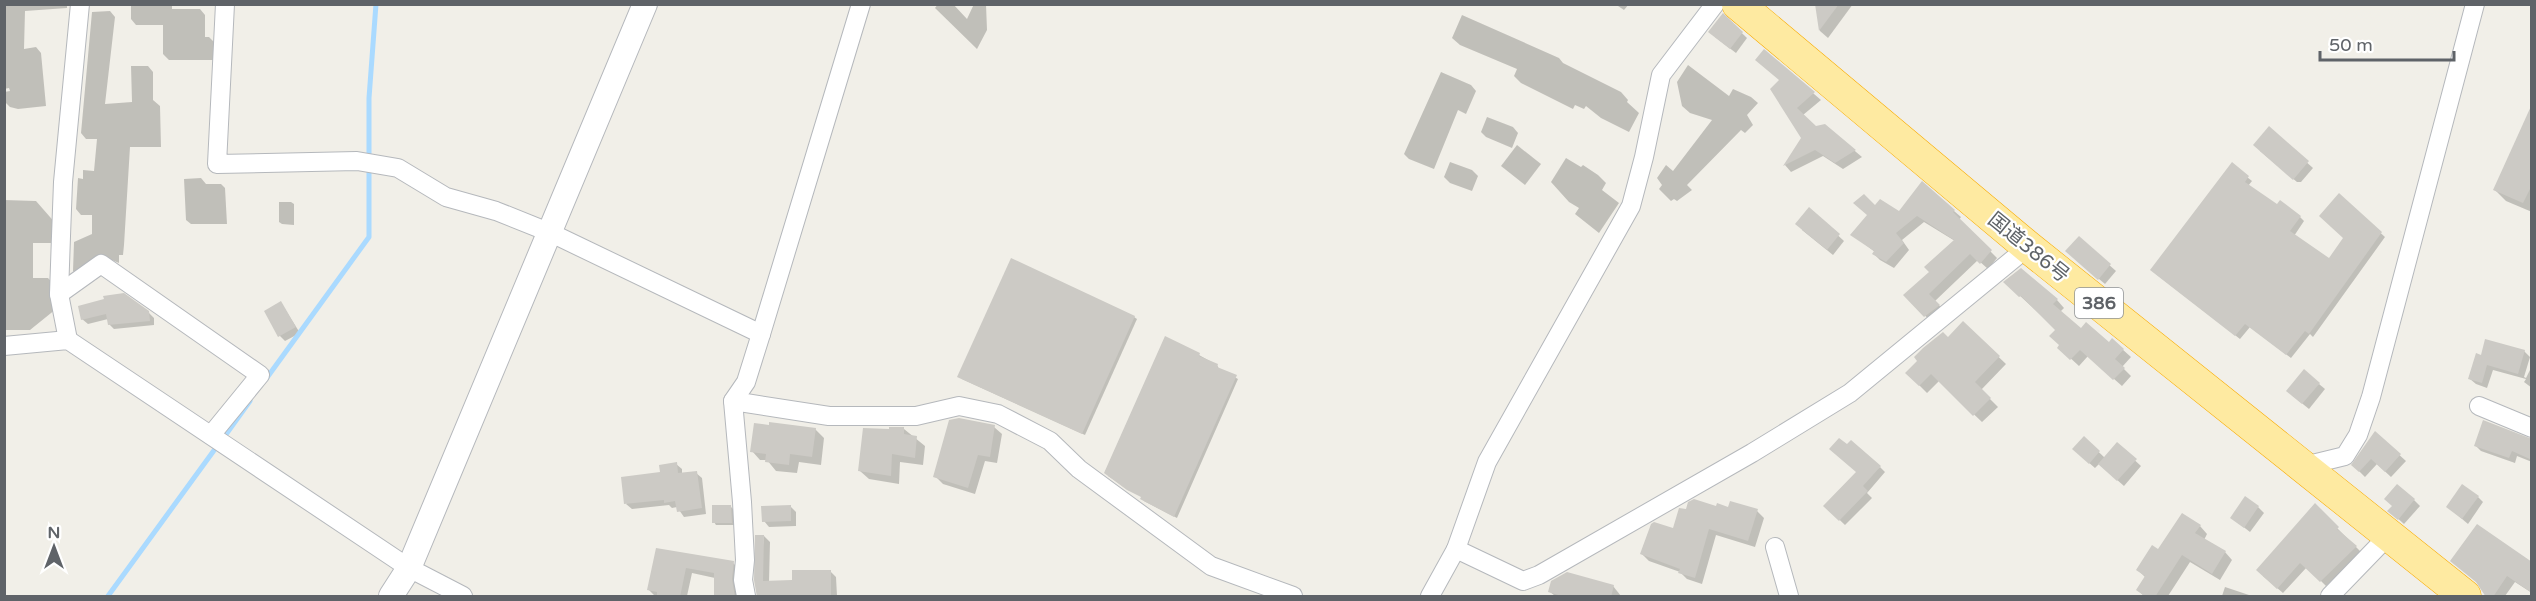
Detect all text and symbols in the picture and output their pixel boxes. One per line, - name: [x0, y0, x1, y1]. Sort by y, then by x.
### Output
- scale bar: [2320, 24, 2454, 62]
- text: 50 m: [2329, 34, 2373, 56]
- street label: 国道386号: [1983, 208, 2074, 288]
- road number: 386: [2075, 288, 2123, 318]
- north arrow: [24, 517, 84, 577]
- text: N: [48, 523, 60, 543]

